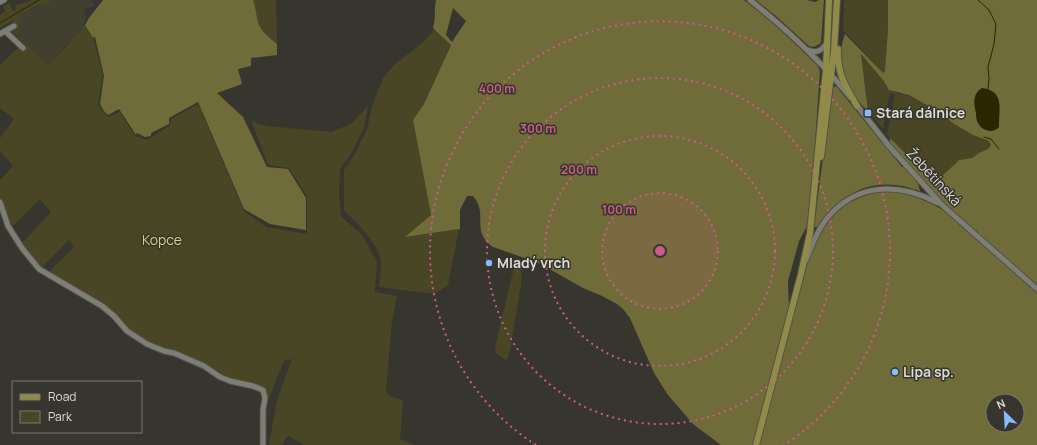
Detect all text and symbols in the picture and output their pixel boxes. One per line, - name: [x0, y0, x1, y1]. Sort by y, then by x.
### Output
- text: 400 m: [479, 80, 515, 97]
- place label: Stará dálnice: [876, 103, 965, 122]
- marker: Stará dálnice: [863, 108, 873, 118]
- text: 300 m: [520, 120, 556, 137]
- street label: Žebětínská: [903, 144, 966, 210]
- text: 200 m: [561, 161, 597, 178]
- text: 100 m: [602, 201, 636, 218]
- park label: Kopce: [142, 230, 182, 249]
- centre of rings: [653, 244, 667, 258]
- place label: Mladý vrch: [497, 253, 570, 272]
- marker: Mladý vrch: [484, 258, 494, 268]
- place label: Lipa sp.: [903, 362, 954, 381]
- marker: Lipa sp.: [890, 367, 900, 377]
- legend: [12, 381, 142, 433]
- text: Road: [48, 388, 76, 405]
- north arrow: [985, 393, 1025, 433]
- text: N: [994, 395, 1007, 412]
- text: Park: [48, 408, 73, 425]

